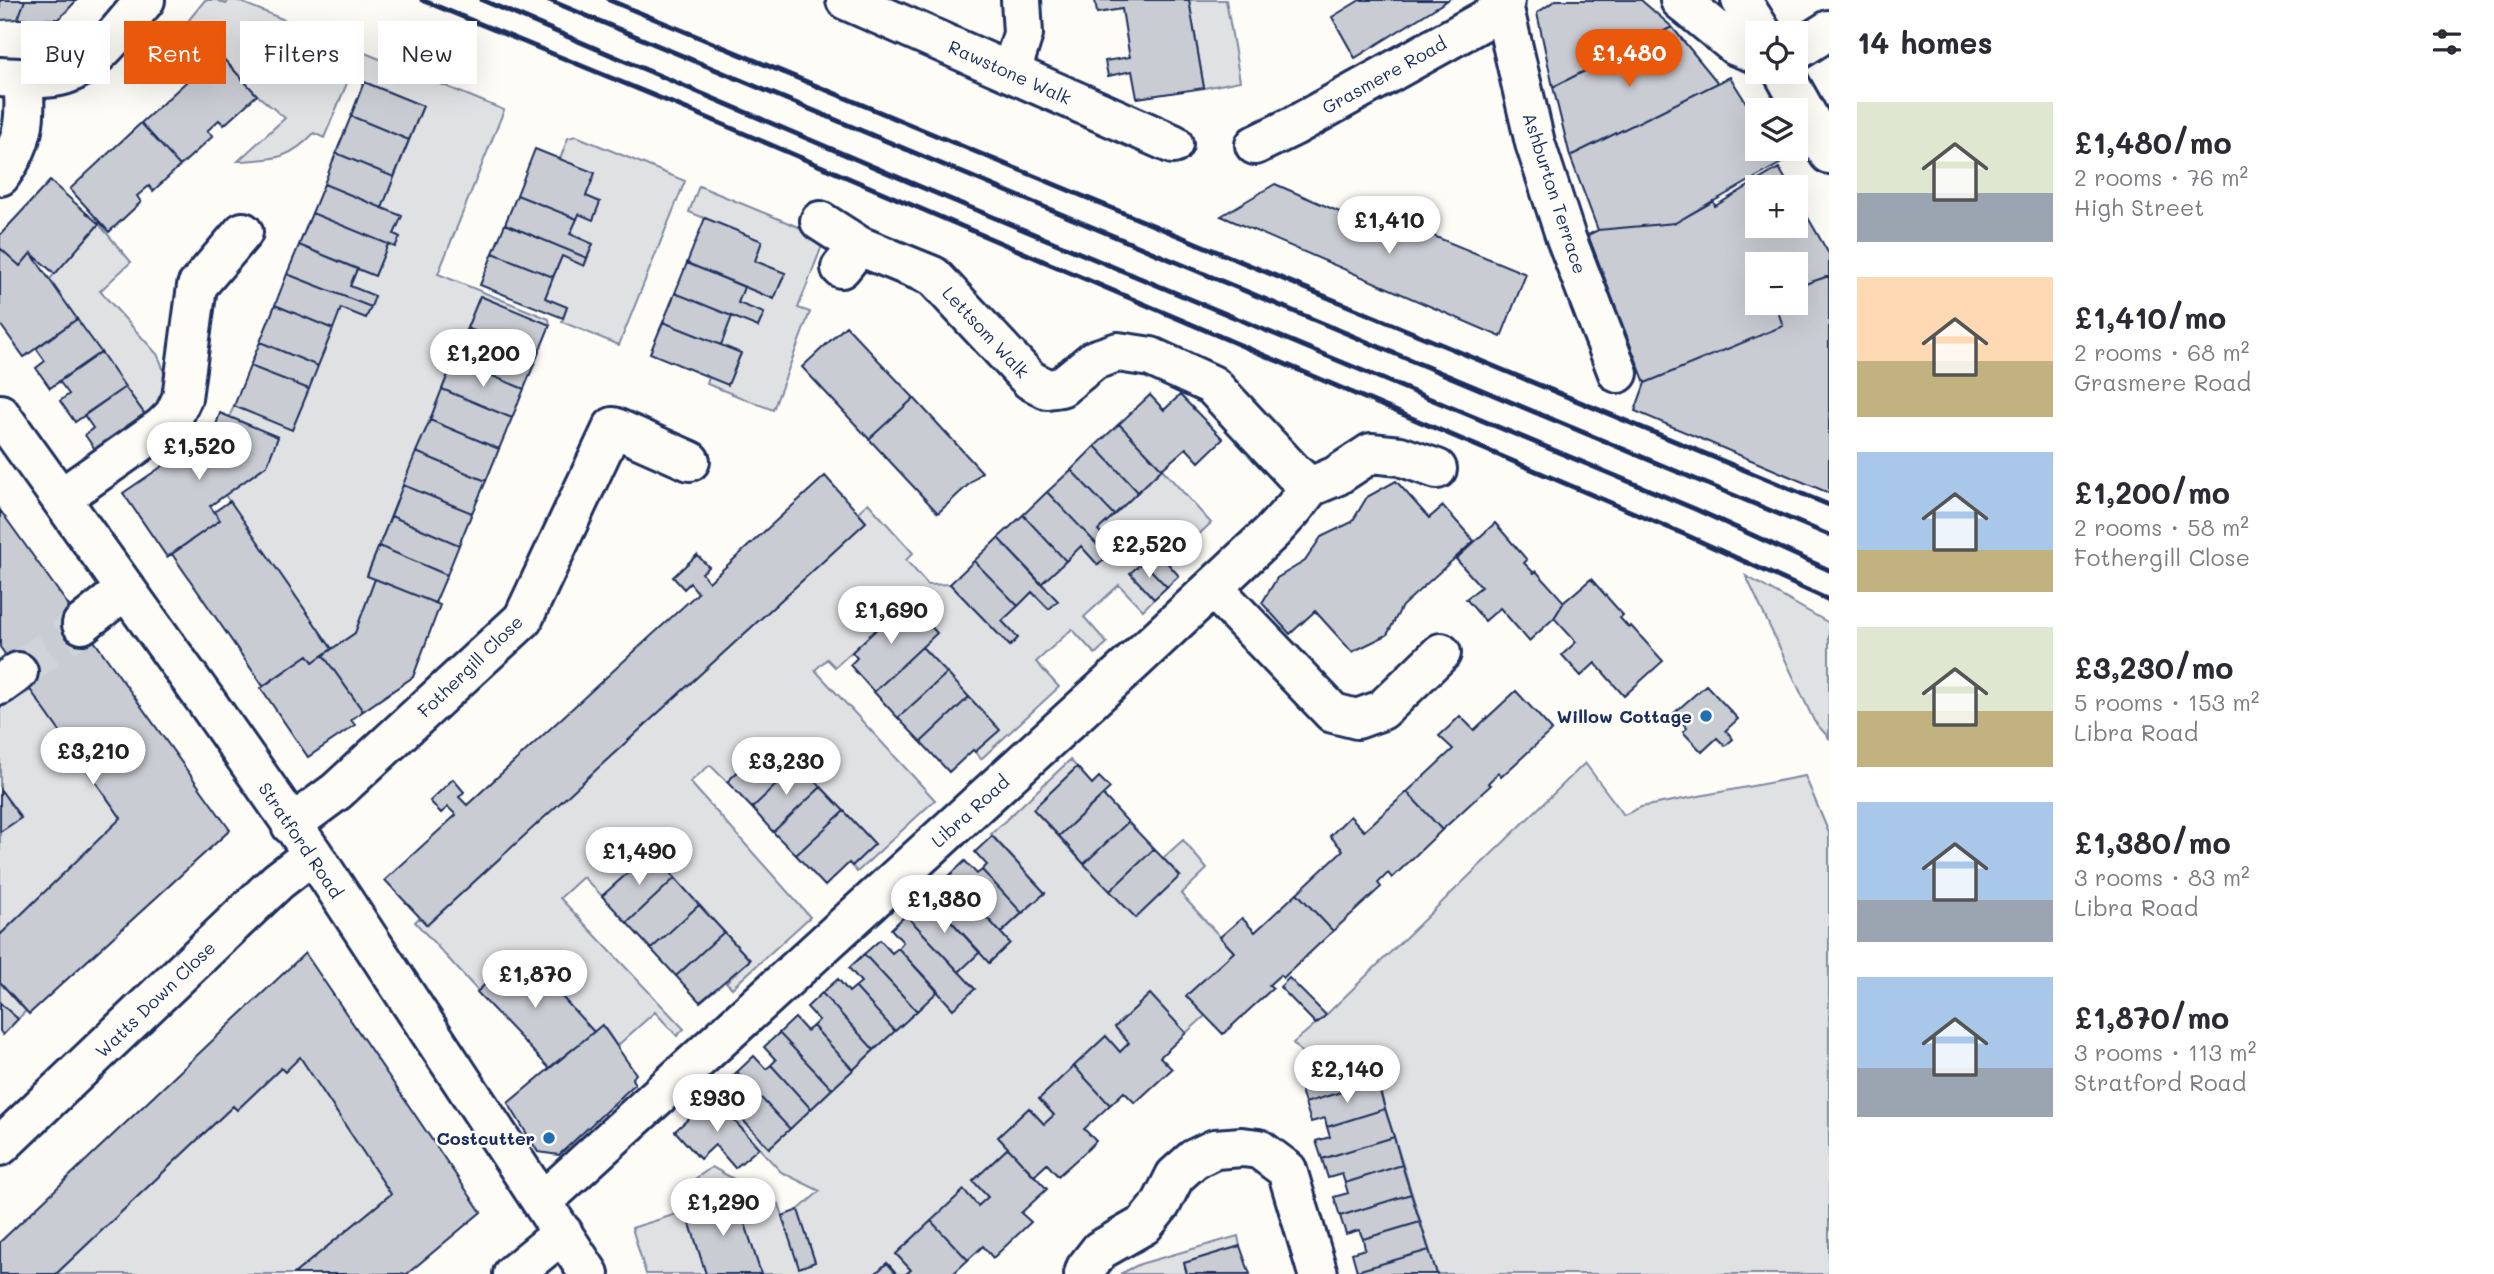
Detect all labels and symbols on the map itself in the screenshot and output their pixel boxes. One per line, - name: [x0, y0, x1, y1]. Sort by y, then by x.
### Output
- pin: £1,480: [1572, 29, 1686, 89]
- street label: Grasmere Road: [1318, 31, 1450, 119]
- street label: Rawstone Walk: [945, 34, 1075, 110]
- street label: Ashburton Terrace: [1518, 109, 1592, 277]
- pin: £1,410: [1332, 196, 1446, 256]
- street label: Lettsom Walk: [937, 281, 1035, 383]
- pin: £1,200: [426, 330, 540, 389]
- pin: £1,520: [142, 422, 256, 482]
- pin: £2,520: [1092, 520, 1206, 580]
- pin: £1,690: [834, 586, 948, 646]
- street label: Fothergill Close: [412, 610, 528, 722]
- place label: Willow Cottage: [1557, 704, 1692, 728]
- marker: Willow Cottage: [1698, 708, 1714, 724]
- pin: £3,210: [36, 728, 150, 787]
- pin: £3,230: [729, 738, 843, 797]
- street label: Libra Road: [926, 770, 1014, 852]
- street label: Stratford Road: [253, 777, 349, 903]
- pin: £1,490: [582, 828, 696, 887]
- pin: £1,380: [887, 876, 1001, 935]
- street label: Watts Down Close: [90, 935, 220, 1063]
- pin: £1,870: [478, 950, 592, 1010]
- pin: £2,140: [1290, 1046, 1404, 1105]
- pin: £930: [676, 1074, 758, 1134]
- place label: Costcutter: [436, 1126, 535, 1150]
- marker: Costcutter: [541, 1130, 557, 1146]
- pin: £1,290: [666, 1178, 780, 1238]

